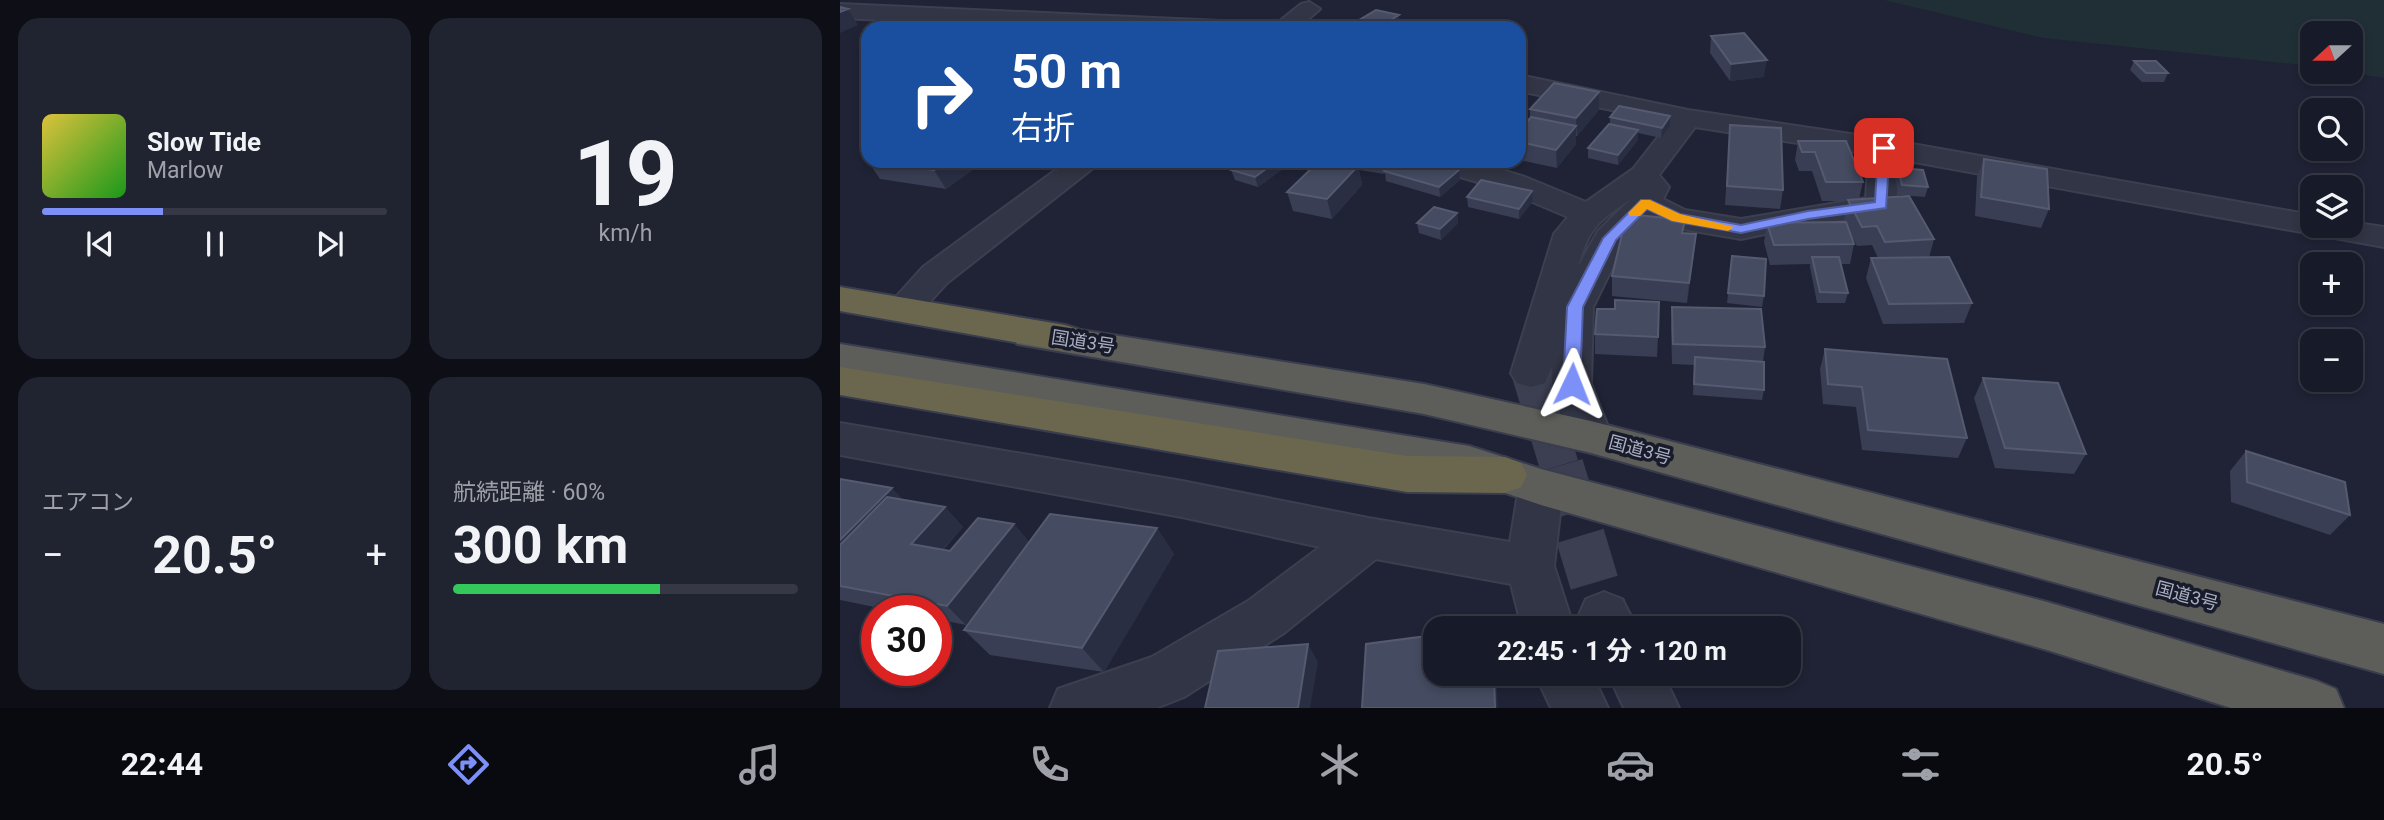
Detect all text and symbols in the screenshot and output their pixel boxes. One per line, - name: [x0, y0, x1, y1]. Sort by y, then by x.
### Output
- north arrow: [2300, 21, 2362, 84]
- map controls: [2300, 21, 2363, 392]
- text: 50 m: [1011, 43, 1122, 100]
- icon: right: [896, 49, 987, 140]
- button: search: [2300, 98, 2363, 161]
- text: 右折: [1011, 109, 1075, 147]
- pin: [1854, 118, 1914, 178]
- text: 19: [573, 121, 678, 227]
- text: Slow Tide: [147, 127, 261, 157]
- icon: arrive: [1865, 129, 1903, 167]
- text: Marlow: [147, 157, 223, 184]
- button: layers: [2300, 175, 2363, 238]
- text: km/h: [599, 220, 653, 247]
- icon: previous: [81, 225, 119, 263]
- icon: pause: [196, 225, 234, 263]
- icon: next: [311, 225, 349, 263]
- button: +: [2300, 252, 2363, 315]
- street label: 国道3号: [1050, 326, 1116, 357]
- button: −: [2300, 329, 2363, 392]
- position arrow: [1535, 347, 1609, 421]
- street label: 国道3号: [1606, 431, 1674, 468]
- text: 航続距離 · 60%: [453, 479, 605, 506]
- text: エアコン: [42, 489, 134, 516]
- text: 300 km: [453, 515, 628, 576]
- text: 20.5°: [152, 525, 277, 586]
- text: −: [42, 533, 64, 577]
- text: +: [365, 533, 387, 577]
- street label: 国道3号: [2153, 577, 2221, 614]
- speed limit sign: 30: [861, 595, 952, 686]
- text: 22:45 · 1 分 · 120 m: [1497, 636, 1727, 666]
- icon: directions: [444, 740, 493, 789]
- icon: music: [735, 740, 784, 789]
- icon: phone: [1025, 740, 1074, 789]
- icon: climate: [1315, 740, 1364, 789]
- icon: car: [1606, 740, 1655, 789]
- icon: filters: [1896, 740, 1945, 789]
- text: 22:44: [121, 745, 203, 783]
- text: 20.5°: [2186, 745, 2263, 783]

